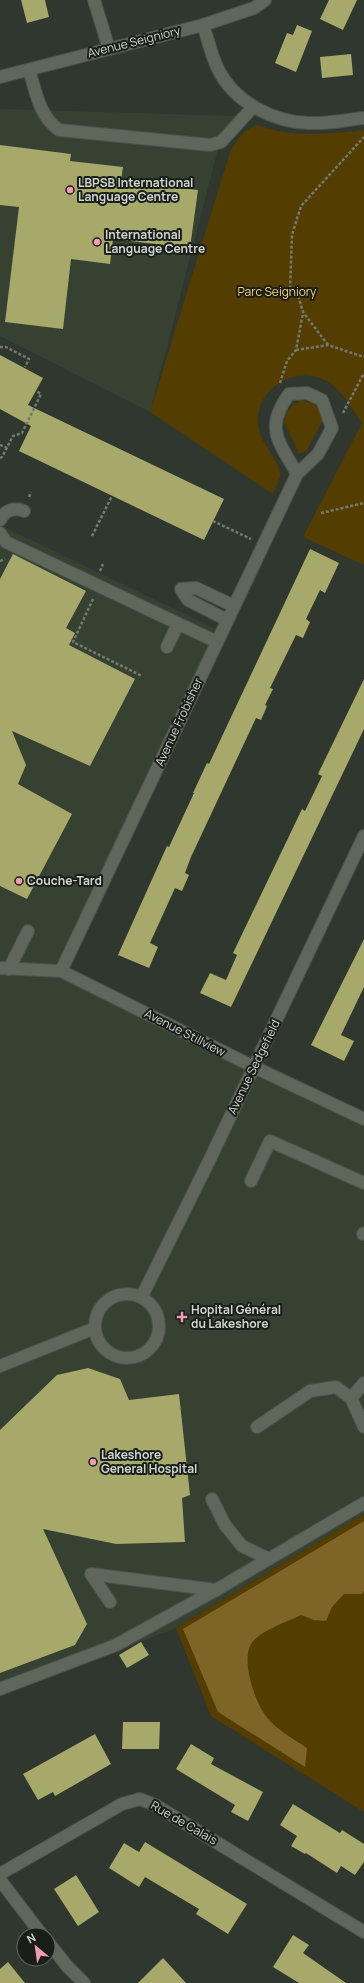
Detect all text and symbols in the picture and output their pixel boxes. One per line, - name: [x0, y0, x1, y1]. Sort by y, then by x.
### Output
- street label: Avenue Seigniory: [86, 22, 183, 61]
- place label: LBPSB International Language Centre: [78, 174, 193, 205]
- marker: LBPSB International Language Centre: [65, 185, 75, 195]
- place label: International Language Centre: [105, 226, 205, 257]
- marker: International Language Centre: [92, 237, 102, 247]
- park label: Parc Seigniory: [238, 283, 317, 300]
- street label: Avenue Frobisher: [151, 674, 207, 769]
- place label: Couche-Tard: [27, 872, 102, 889]
- marker: Couche-Tard: [14, 876, 24, 886]
- street label: Avenue Stillview: [142, 1005, 229, 1060]
- street label: Avenue Sedgefield: [223, 1017, 284, 1117]
- place label: Hopital Général du Lakeshore: [191, 1301, 281, 1332]
- marker: Hopital Général du Lakeshore: [176, 1311, 188, 1323]
- place label: Lakeshore General Hospital: [101, 1446, 197, 1477]
- marker: Lakeshore General Hospital: [88, 1457, 98, 1467]
- street label: Rue de Calais: [148, 1797, 221, 1849]
- north arrow: [16, 1927, 56, 1967]
- text: N: [24, 1929, 38, 1946]

